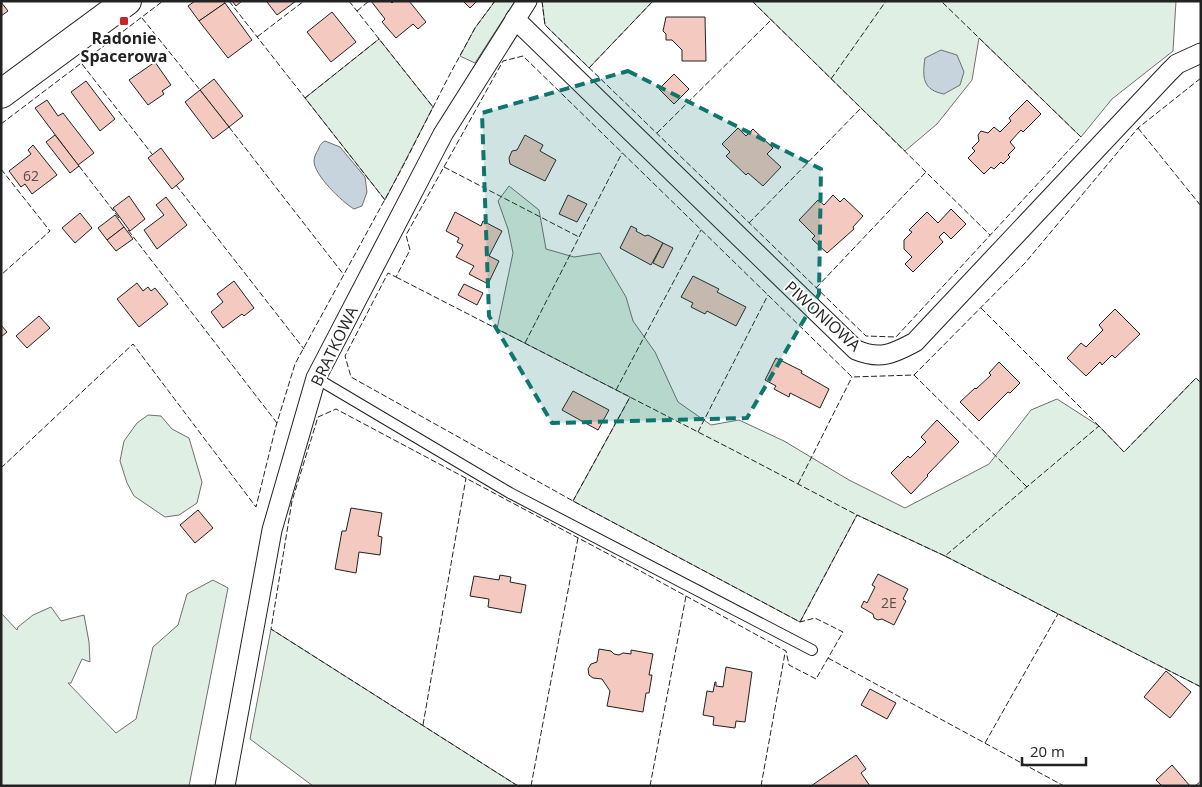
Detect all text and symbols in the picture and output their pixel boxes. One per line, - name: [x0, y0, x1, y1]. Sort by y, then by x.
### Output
- marker: Radonie Spacerowa: [118, 15, 130, 27]
- place label: Radonie Spacerowa: [81, 27, 167, 67]
- house number: 62: [23, 166, 39, 185]
- street label: PIWONIOWA: [780, 276, 866, 357]
- street label: BRATKOWA: [305, 302, 363, 390]
- house number: 2E: [881, 593, 897, 612]
- scale bar: [1022, 734, 1086, 766]
- text: 20 m: [1030, 741, 1065, 761]

